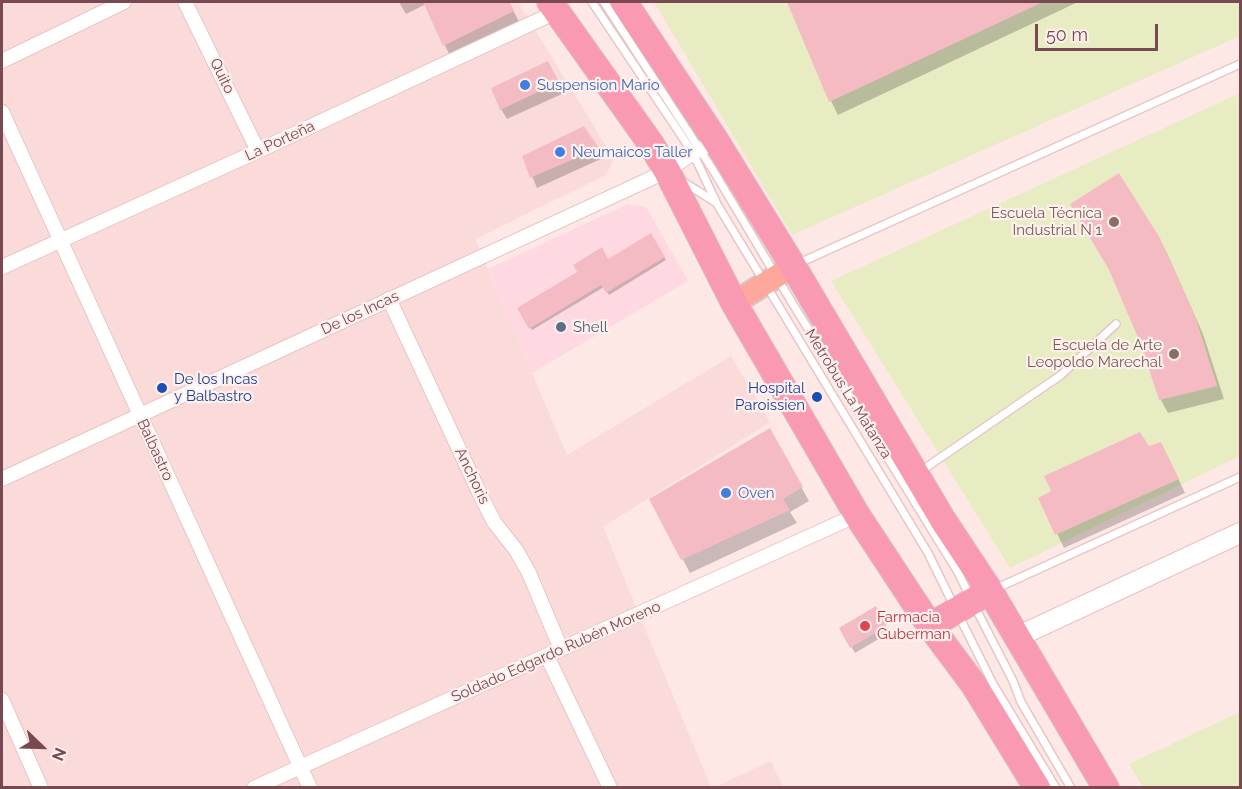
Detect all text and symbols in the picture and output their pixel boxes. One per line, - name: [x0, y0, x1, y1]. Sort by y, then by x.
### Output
- scale bar: [1038, 12, 1161, 50]
- text: 50 m: [1046, 24, 1088, 45]
- street label: Quito: [206, 55, 238, 97]
- place label: Suspension Mario: [537, 76, 660, 94]
- marker: Suspension Mario: [518, 78, 532, 92]
- street label: La Porteña: [242, 117, 318, 165]
- place label: Neumaicos Taller: [572, 143, 693, 161]
- marker: Neumaicos Taller: [553, 145, 567, 159]
- place label: Escuela Técnica Industrial N 1: [991, 204, 1102, 239]
- marker: Escuela Técnica Industrial N 1: [1107, 215, 1121, 229]
- street label: De los Incas: [318, 287, 402, 339]
- place label: Shell: [573, 318, 608, 336]
- marker: Shell: [554, 320, 568, 334]
- street label: Metrobus La Matanza: [801, 326, 895, 462]
- place label: Escuela de Arte Leopoldo Marechal: [1027, 336, 1162, 371]
- marker: Escuela de Arte Leopoldo Marechal: [1167, 347, 1181, 361]
- place label: De los Incas y Balbastro: [174, 370, 258, 405]
- place label: Hospital Paroissien: [735, 379, 805, 414]
- marker: De los Incas y Balbastro: [155, 381, 169, 395]
- marker: Hospital Paroissien: [810, 390, 824, 404]
- street label: Balbastro: [133, 416, 177, 484]
- street label: Anchoris: [451, 445, 493, 507]
- place label: Oven: [738, 484, 775, 502]
- marker: Oven: [719, 486, 733, 500]
- street label: Soldado Edgardo Rubén Moreno: [449, 598, 663, 706]
- place label: Farmacia Guberman: [877, 608, 951, 643]
- marker: Farmacia Guberman: [858, 619, 872, 633]
- north arrow: [12, 717, 72, 777]
- text: N: [48, 745, 70, 764]

